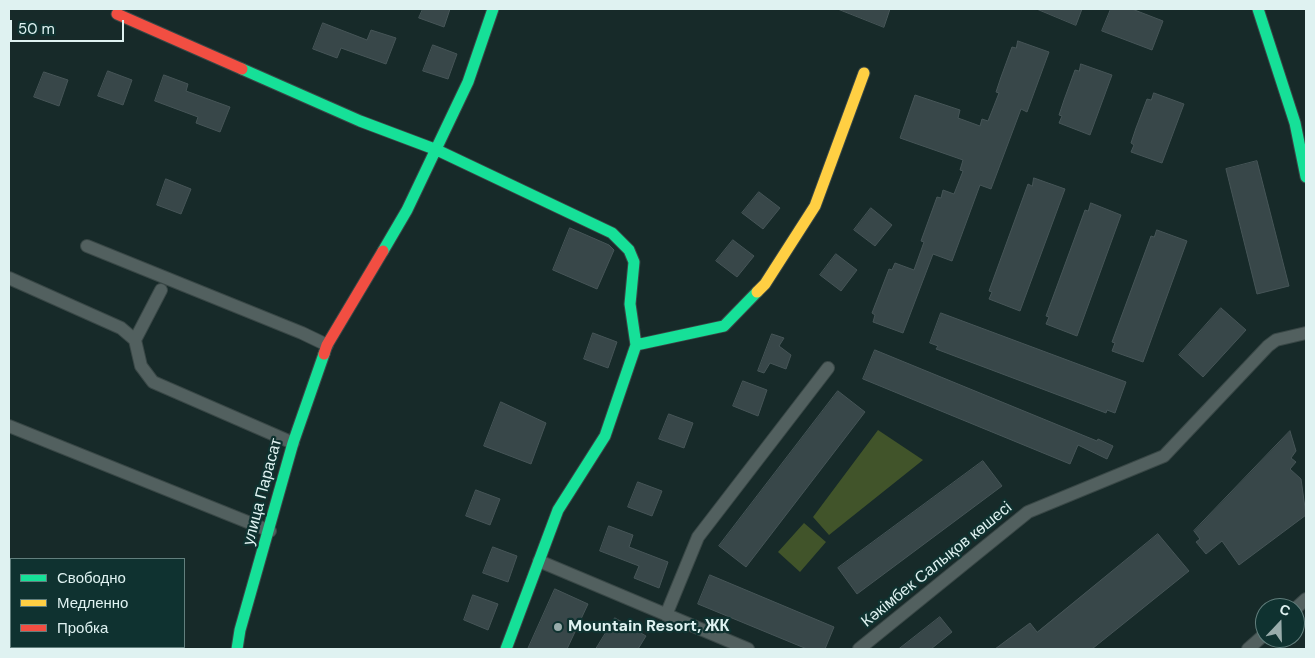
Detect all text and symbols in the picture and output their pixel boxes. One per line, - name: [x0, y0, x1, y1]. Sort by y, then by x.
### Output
- scale bar: [12, 10, 126, 42]
- text: 50 m: [18, 19, 55, 39]
- street label: улица Парасат: [239, 436, 287, 548]
- street label: Кәкімбек Салықов көшесі: [858, 498, 1016, 632]
- legend: [10, 558, 185, 648]
- text: Свободно: [57, 568, 126, 588]
- text: Медленно: [57, 593, 128, 613]
- north arrow: [1255, 598, 1305, 648]
- text: С: [1277, 600, 1293, 620]
- place label: Mountain Resort, ЖК: [568, 617, 729, 637]
- text: Пробка: [57, 618, 108, 638]
- marker: Mountain Resort, ЖК: [552, 621, 564, 633]

